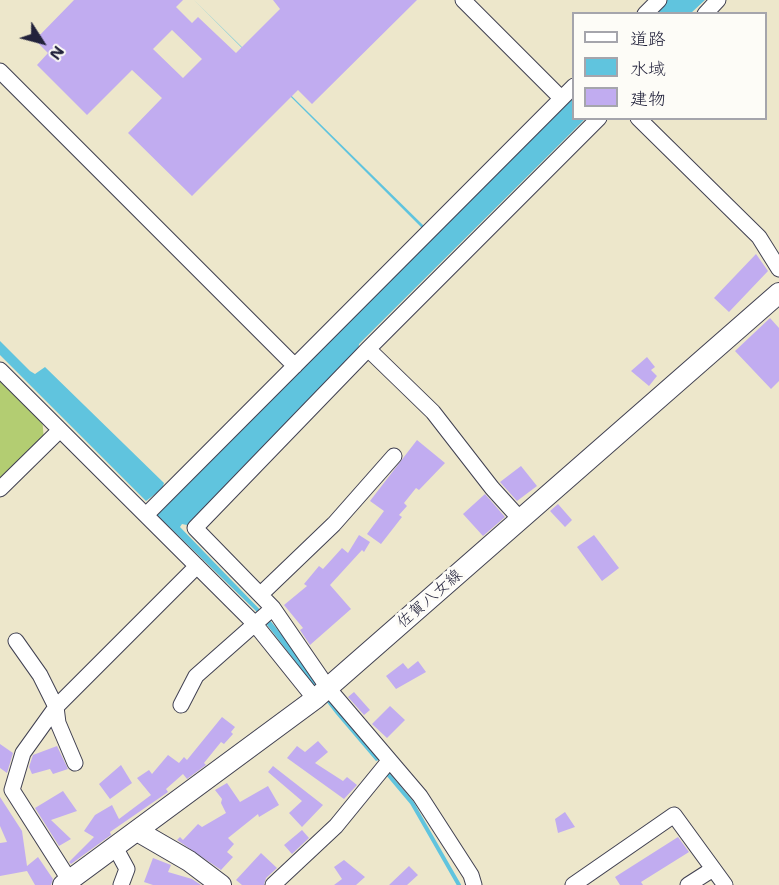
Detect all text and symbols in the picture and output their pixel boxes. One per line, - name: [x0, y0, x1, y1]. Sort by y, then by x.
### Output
- north arrow: [12, 12, 72, 72]
- legend: [572, 12, 767, 120]
- text: 道路: [630, 27, 666, 51]
- text: N: [45, 42, 69, 64]
- text: 水域: [630, 57, 666, 81]
- text: 建物: [630, 87, 666, 111]
- street label: 佐賀八女線: [394, 566, 466, 632]

